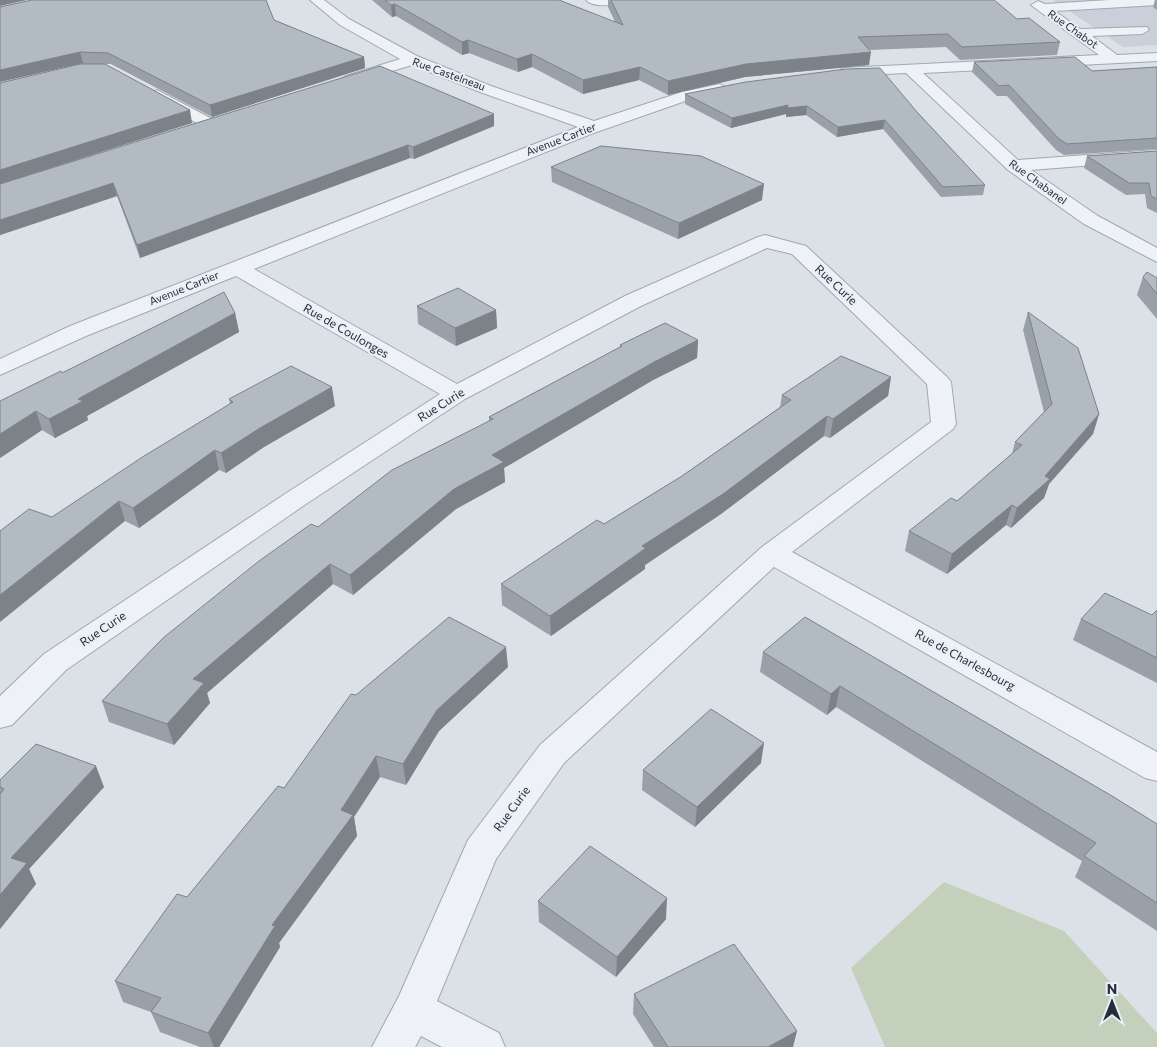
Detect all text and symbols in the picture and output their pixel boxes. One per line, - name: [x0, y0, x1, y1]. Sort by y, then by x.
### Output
- street label: Rue Chabot: [1046, 6, 1101, 51]
- street label: Rue Castelneau: [411, 54, 487, 93]
- street label: Avenue Cartier: [524, 119, 598, 158]
- street label: Rue Chabanel: [1007, 156, 1070, 207]
- street label: Rue Curie: [813, 261, 861, 307]
- street label: Avenue Cartier: [147, 267, 221, 307]
- street label: Rue de Coulonges: [301, 300, 392, 360]
- street label: Rue Curie: [415, 384, 466, 424]
- street label: Rue Curie: [77, 608, 128, 649]
- street label: Rue de Charlesbourg: [913, 626, 1018, 693]
- street label: Rue Curie: [490, 783, 532, 834]
- north arrow: [1087, 977, 1137, 1027]
- text: N: [1107, 980, 1117, 997]

